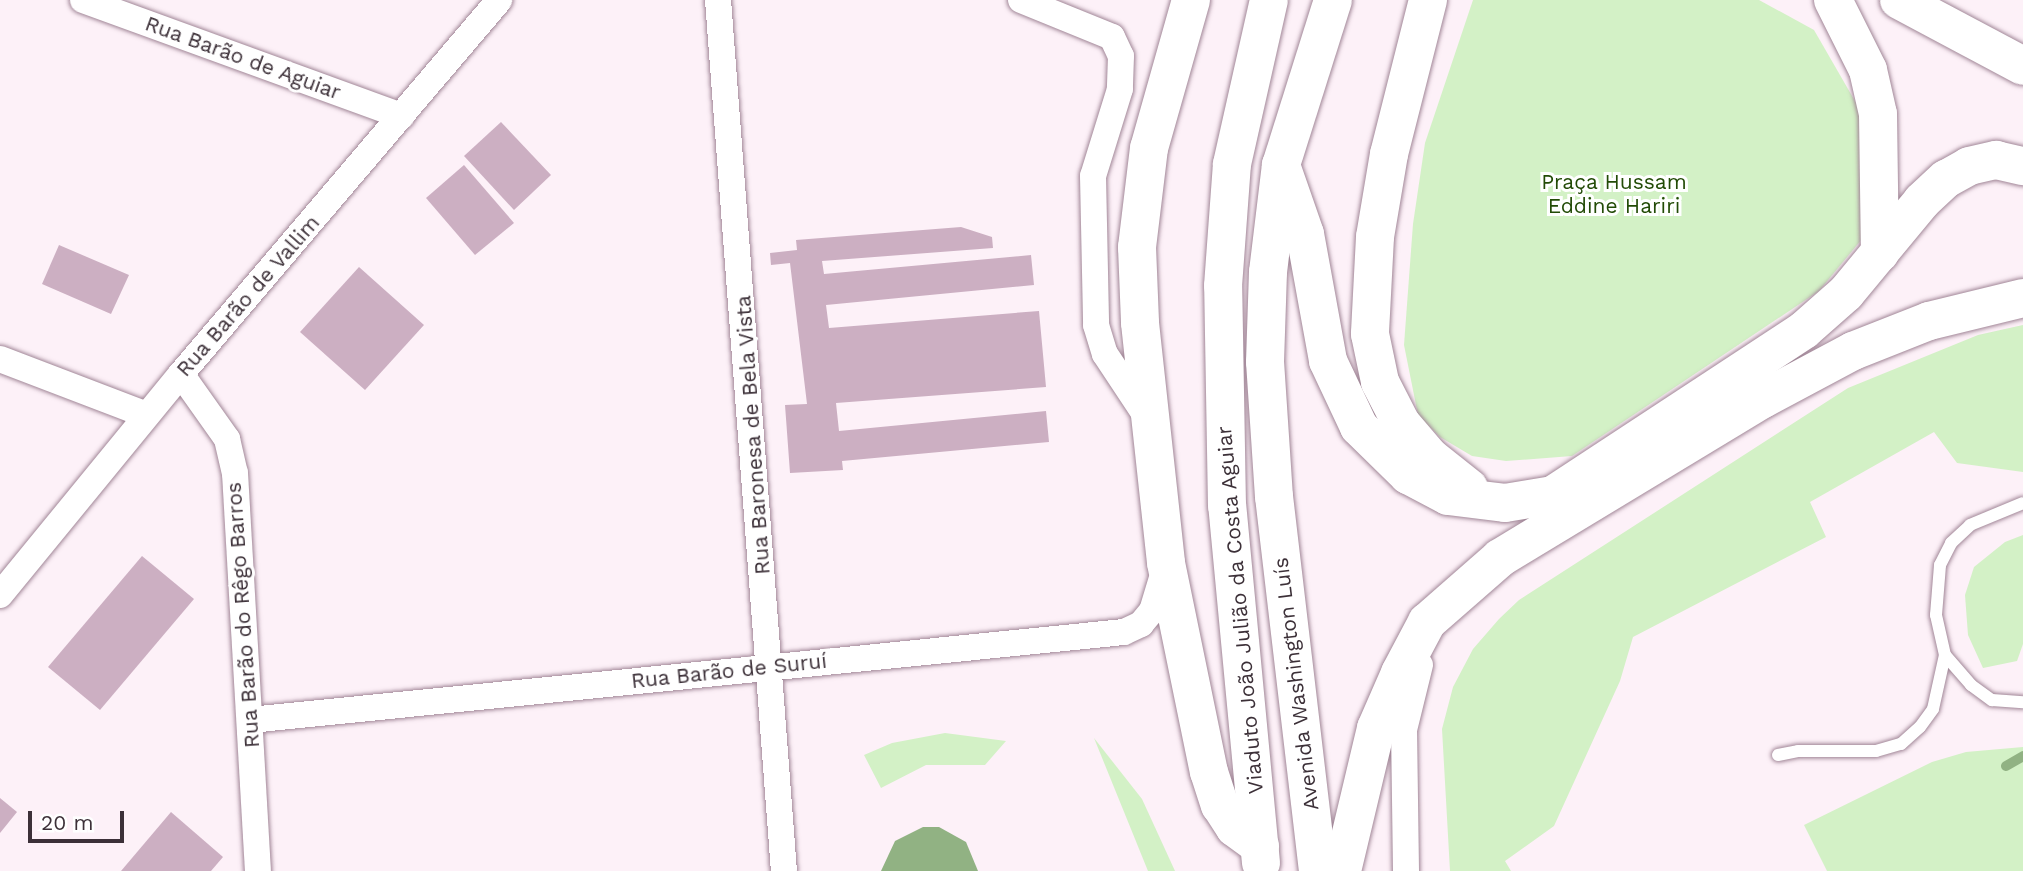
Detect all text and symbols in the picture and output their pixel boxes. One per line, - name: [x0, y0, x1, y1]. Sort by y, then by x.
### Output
- street label: Rua Barão de Aguiar: [141, 11, 345, 105]
- park label: Praça Hussam Eddine Hariri: [1541, 169, 1687, 219]
- street label: Rua Barão de Vallim: [171, 210, 325, 382]
- street label: Rua Baronesa de Bela Vista: [731, 293, 775, 577]
- street label: Viaduto João Julião da Costa Aguiar: [1211, 424, 1269, 796]
- street label: Rua Barão do Rêgo Barros: [221, 481, 265, 749]
- street label: Avenida Washington Luís: [1268, 556, 1324, 812]
- street label: Rua Barão de Suruí: [630, 648, 828, 694]
- scale bar: [32, 798, 128, 842]
- text: 20 m: [41, 810, 93, 835]

